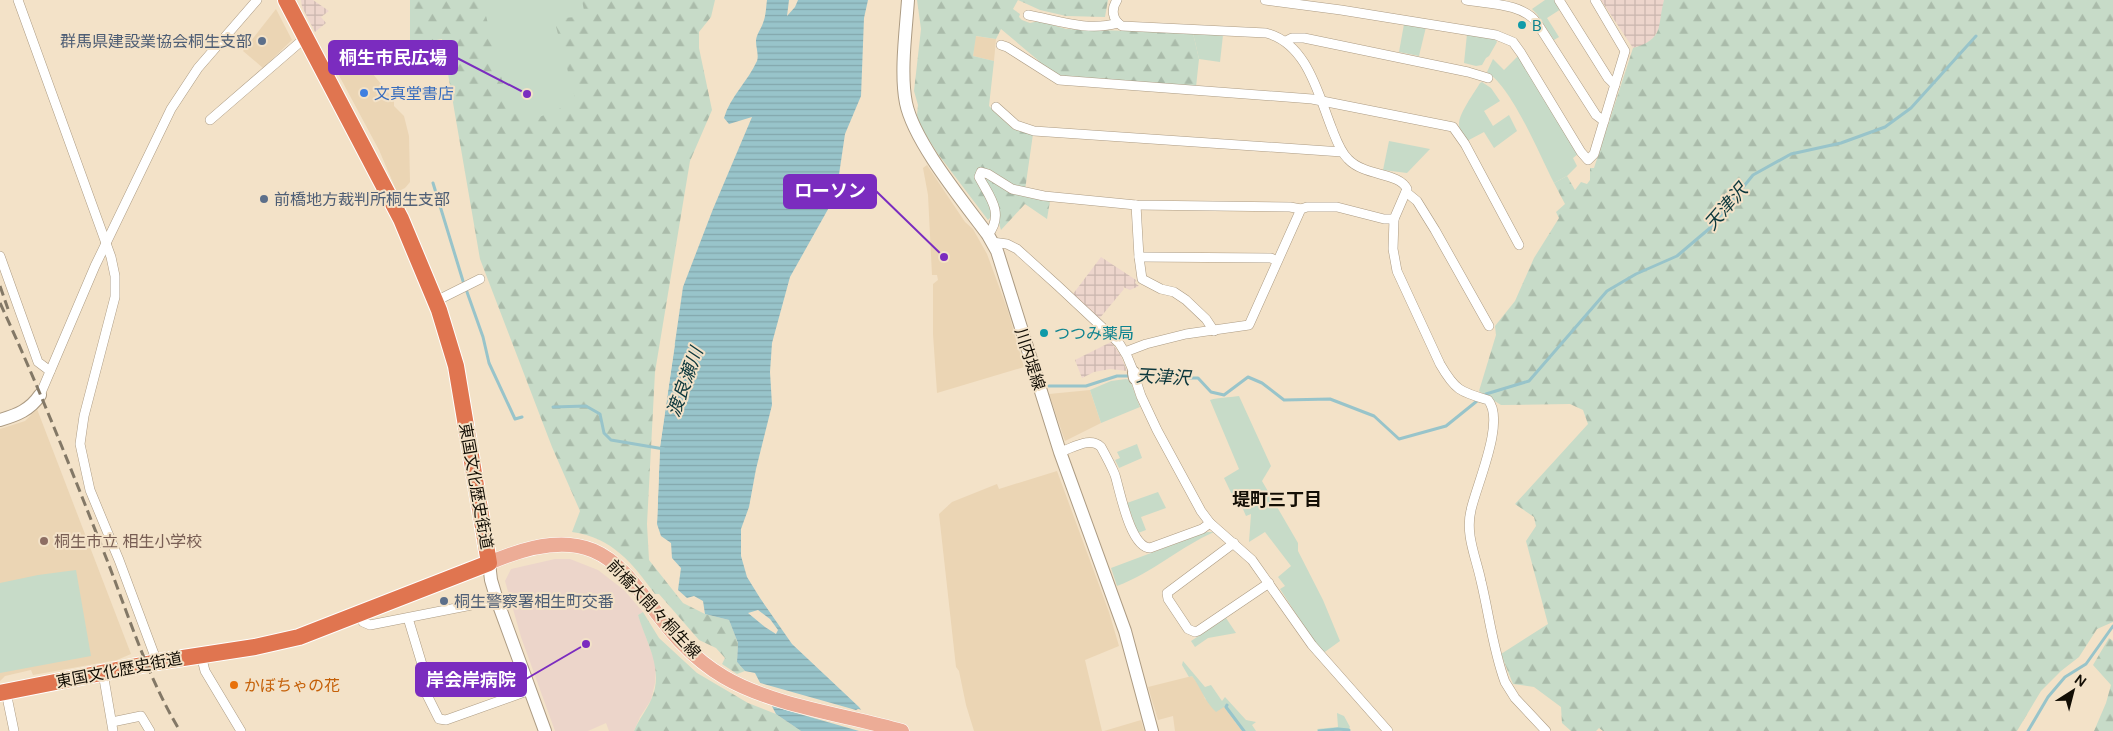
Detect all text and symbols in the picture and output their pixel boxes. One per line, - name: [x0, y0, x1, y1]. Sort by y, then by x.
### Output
- place label: B: [1532, 15, 1542, 36]
- marker: B: [1516, 19, 1528, 31]
- place label: 群馬県建設業協会桐生支部: [60, 31, 252, 52]
- marker: 群馬県建設業協会桐生支部: [256, 35, 268, 47]
- callout: 桐生市民広場: [329, 41, 457, 74]
- text: 桐生市民広場: [339, 46, 447, 70]
- place label: 文真堂書店: [374, 83, 454, 104]
- marker: 文真堂書店: [358, 87, 370, 99]
- callout: ローソン: [784, 175, 876, 208]
- water label: 天津沢: [1699, 177, 1754, 235]
- text: ローソン: [794, 179, 866, 203]
- place label: 前橋地方裁判所桐生支部: [274, 189, 450, 210]
- marker: 前橋地方裁判所桐生支部: [258, 193, 270, 205]
- place label: つつみ薬局: [1054, 323, 1134, 344]
- street label: 川内堤線: [1010, 325, 1050, 393]
- marker: つつみ薬局: [1038, 327, 1050, 339]
- water label: 渡良瀬川: [661, 342, 709, 420]
- water label: 天津沢: [1135, 364, 1193, 391]
- street label: 東国文化歴史街道: [455, 421, 497, 551]
- district label: 堤町三丁目: [1232, 488, 1322, 512]
- place label: 桐生市立 相生小学校: [54, 531, 202, 552]
- marker: 桐生市立 相生小学校: [38, 535, 50, 547]
- street label: 前橋大間々桐生線: [603, 555, 705, 663]
- place label: 桐生警察署相生町交番: [454, 591, 614, 612]
- marker: 桐生警察署相生町交番: [438, 595, 450, 607]
- street label: 東国文化歴史街道: [54, 647, 184, 693]
- callout: 岸会岸病院: [416, 663, 526, 696]
- north arrow: [2048, 666, 2098, 716]
- text: 岸会岸病院: [426, 668, 516, 692]
- text: N: [2071, 670, 2090, 691]
- place label: かぼちゃの花: [244, 675, 340, 696]
- marker: かぼちゃの花: [228, 679, 240, 691]

